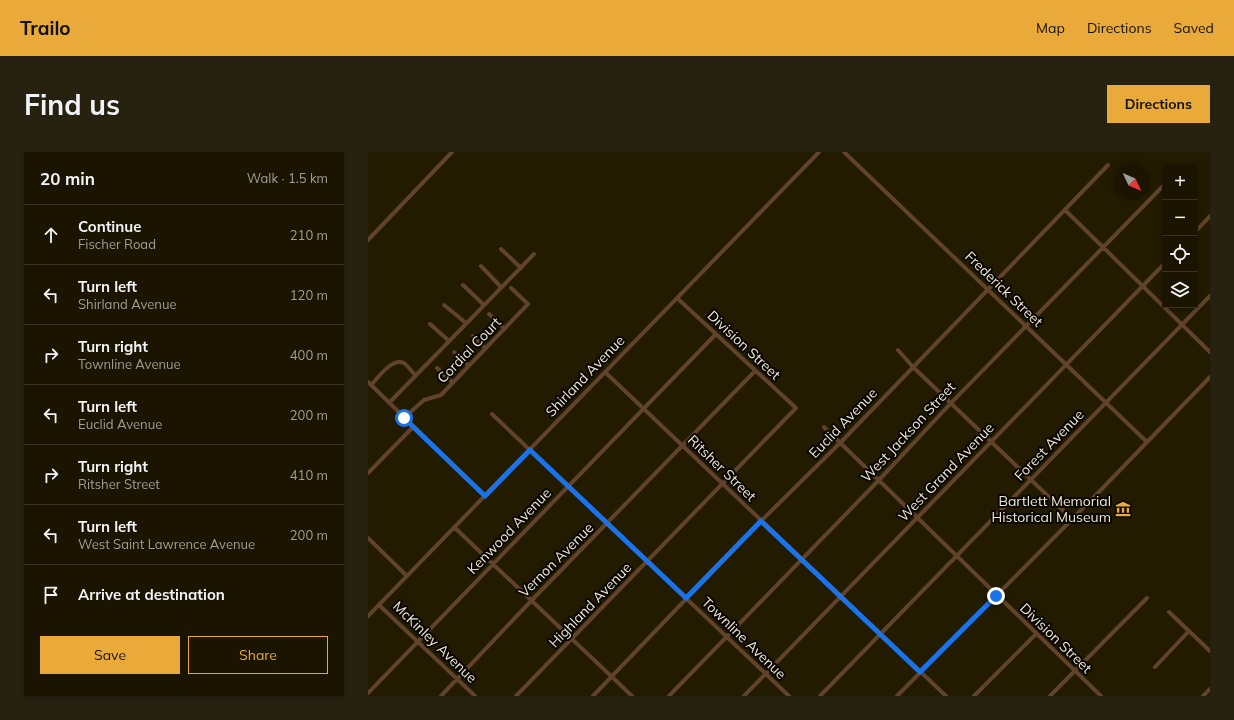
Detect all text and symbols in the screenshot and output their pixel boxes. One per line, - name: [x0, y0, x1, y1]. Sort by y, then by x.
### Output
- text: Trailo: [20, 16, 71, 40]
- text: Map: [1036, 19, 1065, 37]
- text: Directions: [1087, 19, 1152, 37]
- text: Saved: [1174, 19, 1214, 37]
- button: Directions: [1107, 85, 1210, 123]
- text: Find us: [24, 87, 120, 122]
- north arrow: [1114, 164, 1150, 200]
- map controls: [1162, 164, 1198, 308]
- button: +: [1162, 164, 1198, 200]
- text: 20 min: [40, 168, 95, 189]
- text: Walk · 1.5 km: [247, 170, 328, 186]
- button: −: [1162, 200, 1198, 236]
- text: Continue: [78, 217, 141, 236]
- icon: ahead: [40, 224, 62, 246]
- text: 210 m: [290, 227, 328, 243]
- text: Fischer Road: [78, 236, 156, 252]
- button: locate: [1162, 236, 1198, 272]
- street label: Frederick Street: [961, 247, 1047, 331]
- button: layers: [1162, 272, 1198, 308]
- text: Turn left: [78, 277, 137, 296]
- icon: left: [40, 284, 62, 306]
- text: 120 m: [290, 287, 328, 303]
- text: Shirland Avenue: [78, 296, 177, 312]
- street label: Division Street: [704, 307, 784, 383]
- street label: Cordial Court: [433, 313, 505, 387]
- street label: Shirland Avenue: [542, 332, 628, 420]
- text: Turn right: [78, 337, 148, 356]
- icon: right: [40, 344, 62, 366]
- text: 400 m: [290, 347, 328, 363]
- text: Townline Avenue: [78, 356, 181, 372]
- street label: West Jackson Street: [857, 378, 959, 486]
- street label: Euclid Avenue: [805, 384, 881, 462]
- text: Turn left: [78, 397, 137, 416]
- icon: left: [40, 404, 62, 426]
- street label: Forest Avenue: [1010, 406, 1088, 484]
- text: 200 m: [290, 407, 328, 423]
- route start: [395, 409, 413, 427]
- text: Euclid Avenue: [78, 416, 162, 432]
- street label: West Grand Avenue: [894, 419, 998, 525]
- street label: Ritsher Street: [684, 431, 760, 505]
- text: Turn right: [78, 457, 148, 476]
- icon: right: [40, 464, 62, 486]
- text: 410 m: [290, 467, 328, 483]
- text: Ritsher Street: [78, 476, 160, 492]
- street label: Kenwood Avenue: [463, 484, 555, 578]
- place label: Bartlett Memorial Historical Museum: [992, 492, 1111, 526]
- museum icon: Bartlett Memorial Historical Museum: [1114, 500, 1132, 518]
- text: Turn left: [78, 517, 137, 536]
- street label: Vernon Avenue: [515, 519, 597, 601]
- icon: left: [40, 524, 62, 546]
- text: 200 m: [290, 527, 328, 543]
- text: West Saint Lawrence Avenue: [78, 536, 255, 552]
- street label: Highland Avenue: [545, 559, 635, 651]
- icon: arrive: [40, 584, 62, 606]
- text: Arrive at destination: [78, 585, 225, 604]
- route end: [987, 587, 1005, 605]
- street label: Townline Avenue: [698, 593, 790, 683]
- street label: McKinley Avenue: [389, 597, 481, 687]
- street label: Division Street: [1016, 599, 1096, 677]
- button: Save: [40, 636, 180, 674]
- button: Share: [188, 636, 328, 674]

